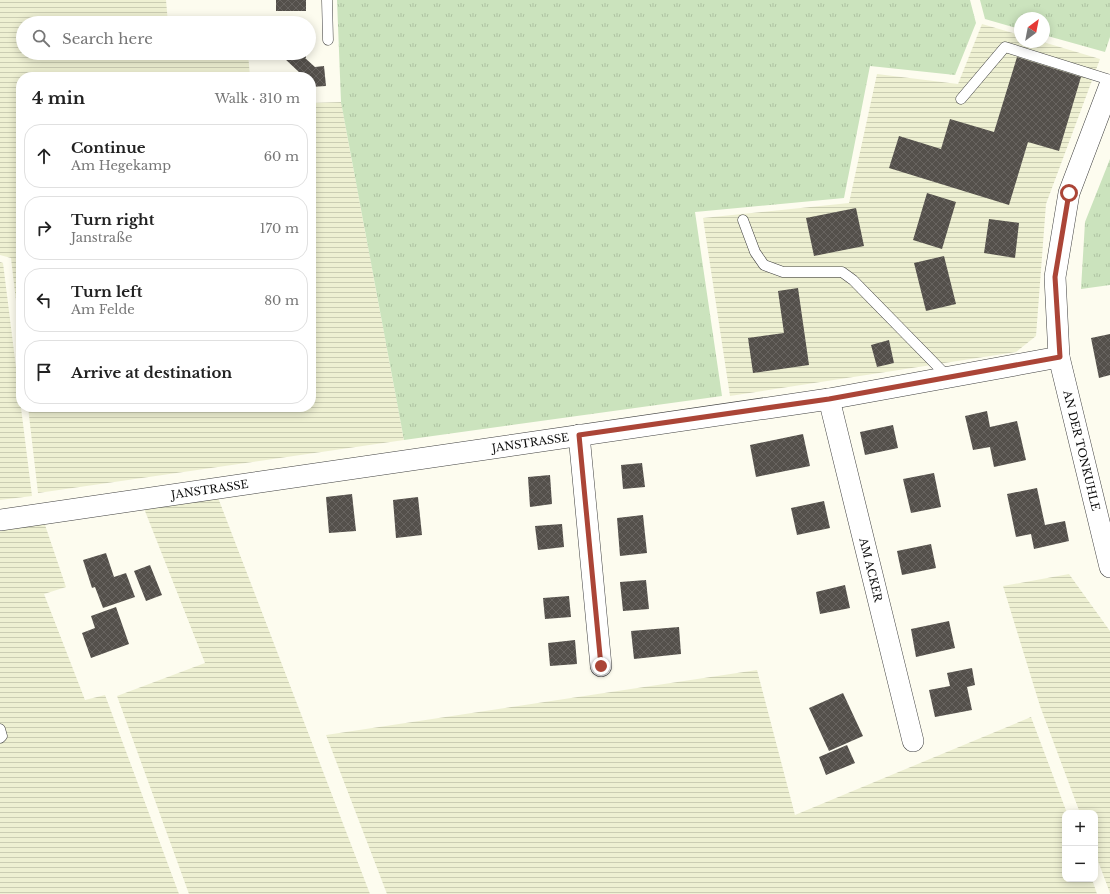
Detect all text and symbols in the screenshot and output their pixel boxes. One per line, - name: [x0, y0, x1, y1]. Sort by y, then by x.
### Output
- north arrow: [1014, 12, 1050, 48]
- search box: [16, 16, 316, 60]
- icon: search: [30, 27, 52, 49]
- text: Search here: [62, 29, 153, 48]
- text: 4 min: [32, 88, 85, 109]
- text: Walk · 310 m: [215, 90, 300, 107]
- text: Continue: [71, 138, 146, 157]
- icon: ahead: [33, 145, 55, 167]
- text: 60 m: [264, 148, 299, 165]
- text: Am Hegekamp: [71, 157, 171, 174]
- route start: [1060, 184, 1078, 202]
- text: Turn right: [71, 210, 154, 229]
- icon: right: [33, 217, 55, 239]
- text: 170 m: [260, 220, 299, 237]
- text: Janstraße: [71, 229, 132, 246]
- text: Turn left: [71, 282, 142, 301]
- icon: left: [33, 289, 55, 311]
- text: 80 m: [264, 292, 299, 309]
- text: Am Felde: [71, 301, 135, 318]
- icon: arrive: [33, 361, 55, 383]
- text: Arrive at destination: [71, 363, 232, 382]
- street label: AN DER TONKUHLE: [1060, 388, 1103, 512]
- street label: JANSTRASSE: [489, 430, 570, 455]
- street label: JANSTRASSE: [168, 477, 249, 502]
- street label: AM ACKER: [856, 535, 886, 604]
- route end: [592, 657, 610, 675]
- map controls: [1062, 810, 1098, 882]
- button: +: [1062, 810, 1098, 846]
- button: −: [1062, 846, 1098, 882]

